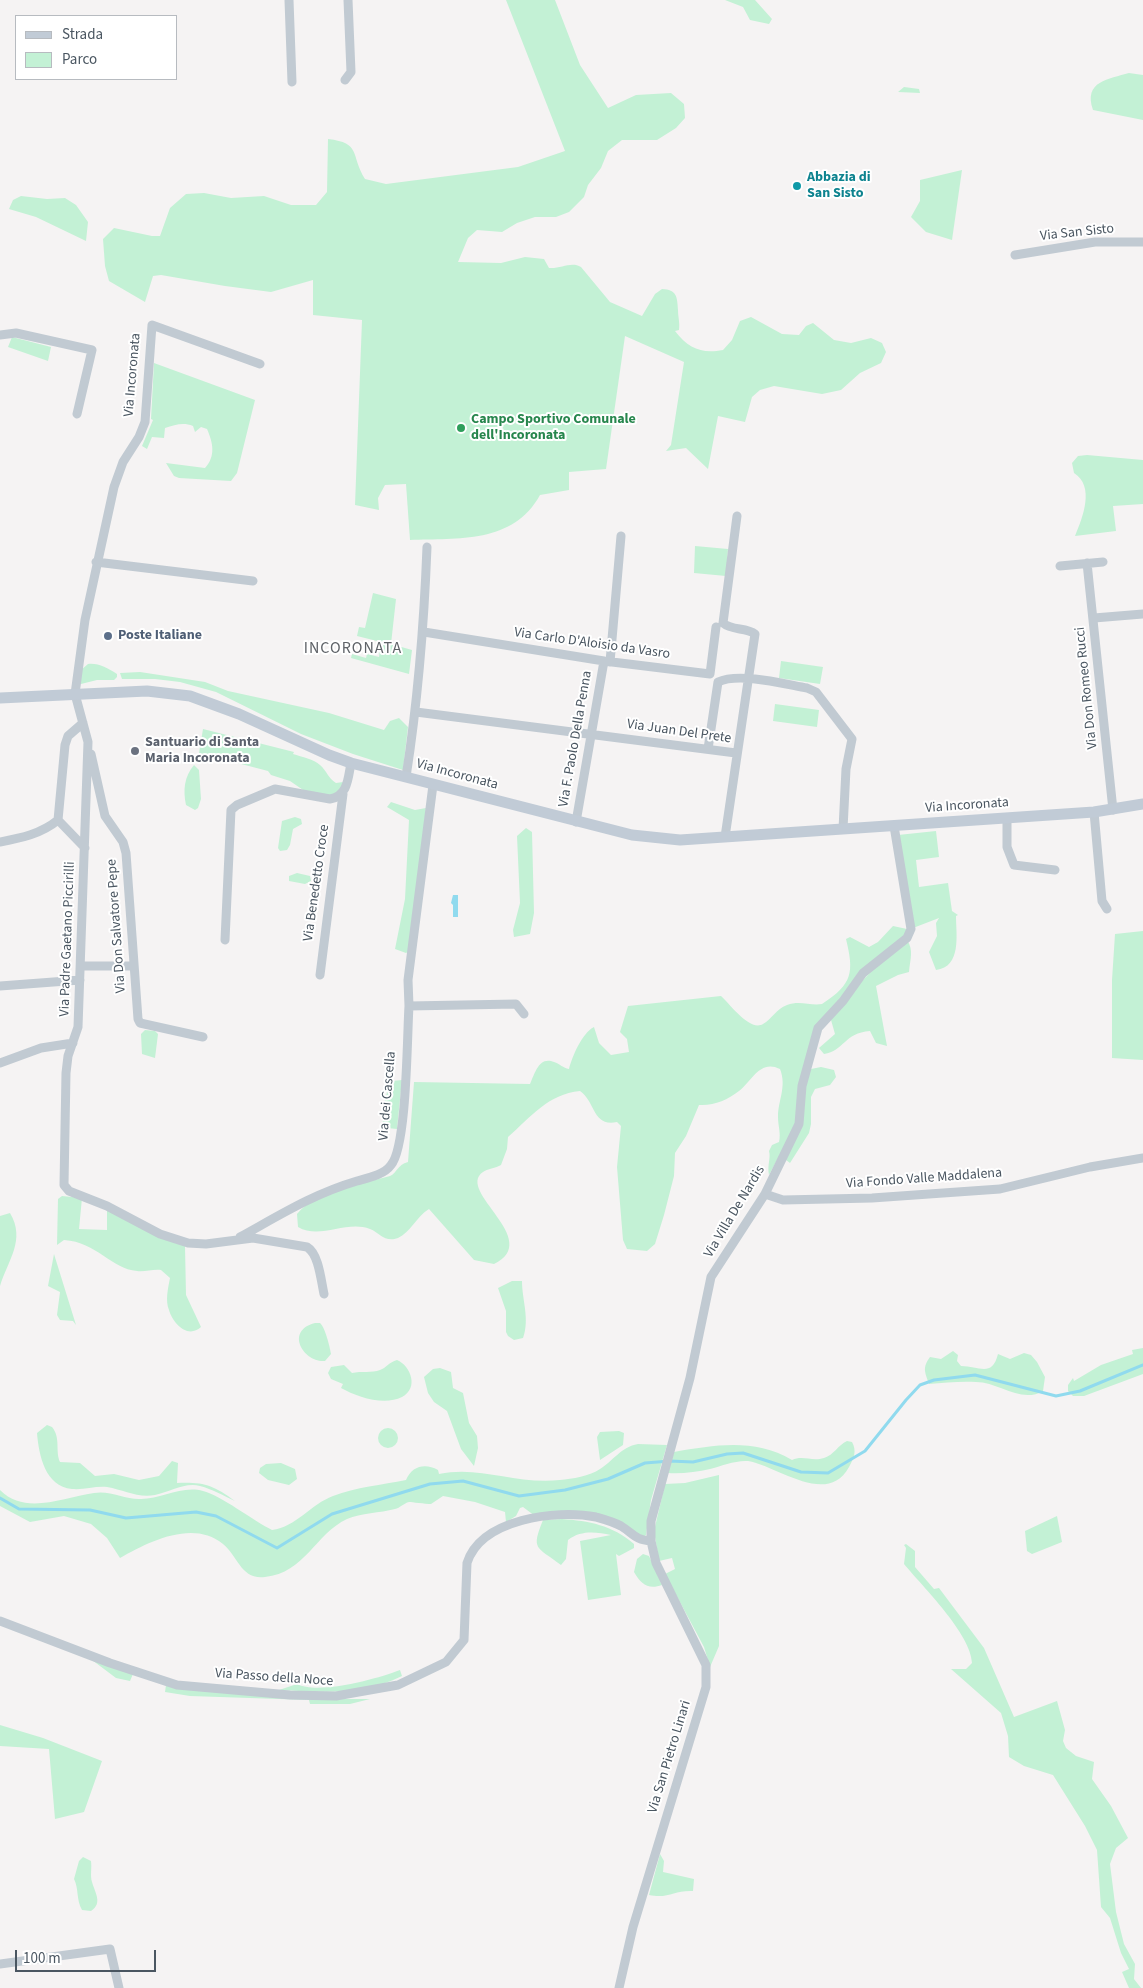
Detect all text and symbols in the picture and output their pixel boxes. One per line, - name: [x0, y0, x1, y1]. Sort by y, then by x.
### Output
- legend: [15, 15, 178, 80]
- text: Strada: [62, 24, 103, 45]
- text: Parco: [62, 49, 97, 70]
- place label: Abbazia di San Sisto: [807, 170, 871, 202]
- marker: Abbazia di San Sisto: [791, 180, 803, 192]
- street label: Via San Sisto: [1039, 221, 1115, 245]
- street label: Via Incoronata: [121, 333, 145, 417]
- place label: Campo Sportivo Comunale dell'Incoronata: [471, 412, 636, 444]
- marker: Campo Sportivo Comunale dell'Incoronata: [455, 422, 467, 434]
- street label: Via Carlo D'Aloisio da Vasro: [513, 625, 671, 663]
- street label: Via Don Romeo Rucci: [1072, 626, 1102, 750]
- place label: Poste Italiane: [118, 628, 202, 644]
- marker: Poste Italiane: [102, 630, 114, 642]
- district label: INCORONATA: [303, 639, 403, 659]
- street label: Via F. Paolo Della Penna: [556, 670, 596, 808]
- street label: Via Juan Del Prete: [626, 716, 732, 748]
- place label: Santuario di Santa Maria Incoronata: [145, 735, 259, 768]
- marker: Santuario di Santa Maria Incoronata: [129, 745, 141, 757]
- street label: Via Incoronata: [414, 756, 500, 794]
- street label: Via Incoronata: [925, 795, 1009, 817]
- street label: Via Benedetto Croce: [301, 824, 333, 942]
- street label: Via Don Salvatore Pepe: [104, 858, 130, 994]
- street label: Via Padre Gaetano Piccirilli: [57, 861, 79, 1017]
- street label: Via dei Cascella: [376, 1051, 400, 1141]
- street label: Via Villa De Nardis: [701, 1163, 769, 1261]
- street label: Via Fondo Valle Maddalena: [845, 1165, 1003, 1193]
- street label: Via Passo della Noce: [214, 1665, 334, 1691]
- street label: Via San Pietro Linari: [645, 1699, 695, 1815]
- scale bar: [18, 1940, 159, 1972]
- text: 100 m: [23, 1948, 61, 1969]

